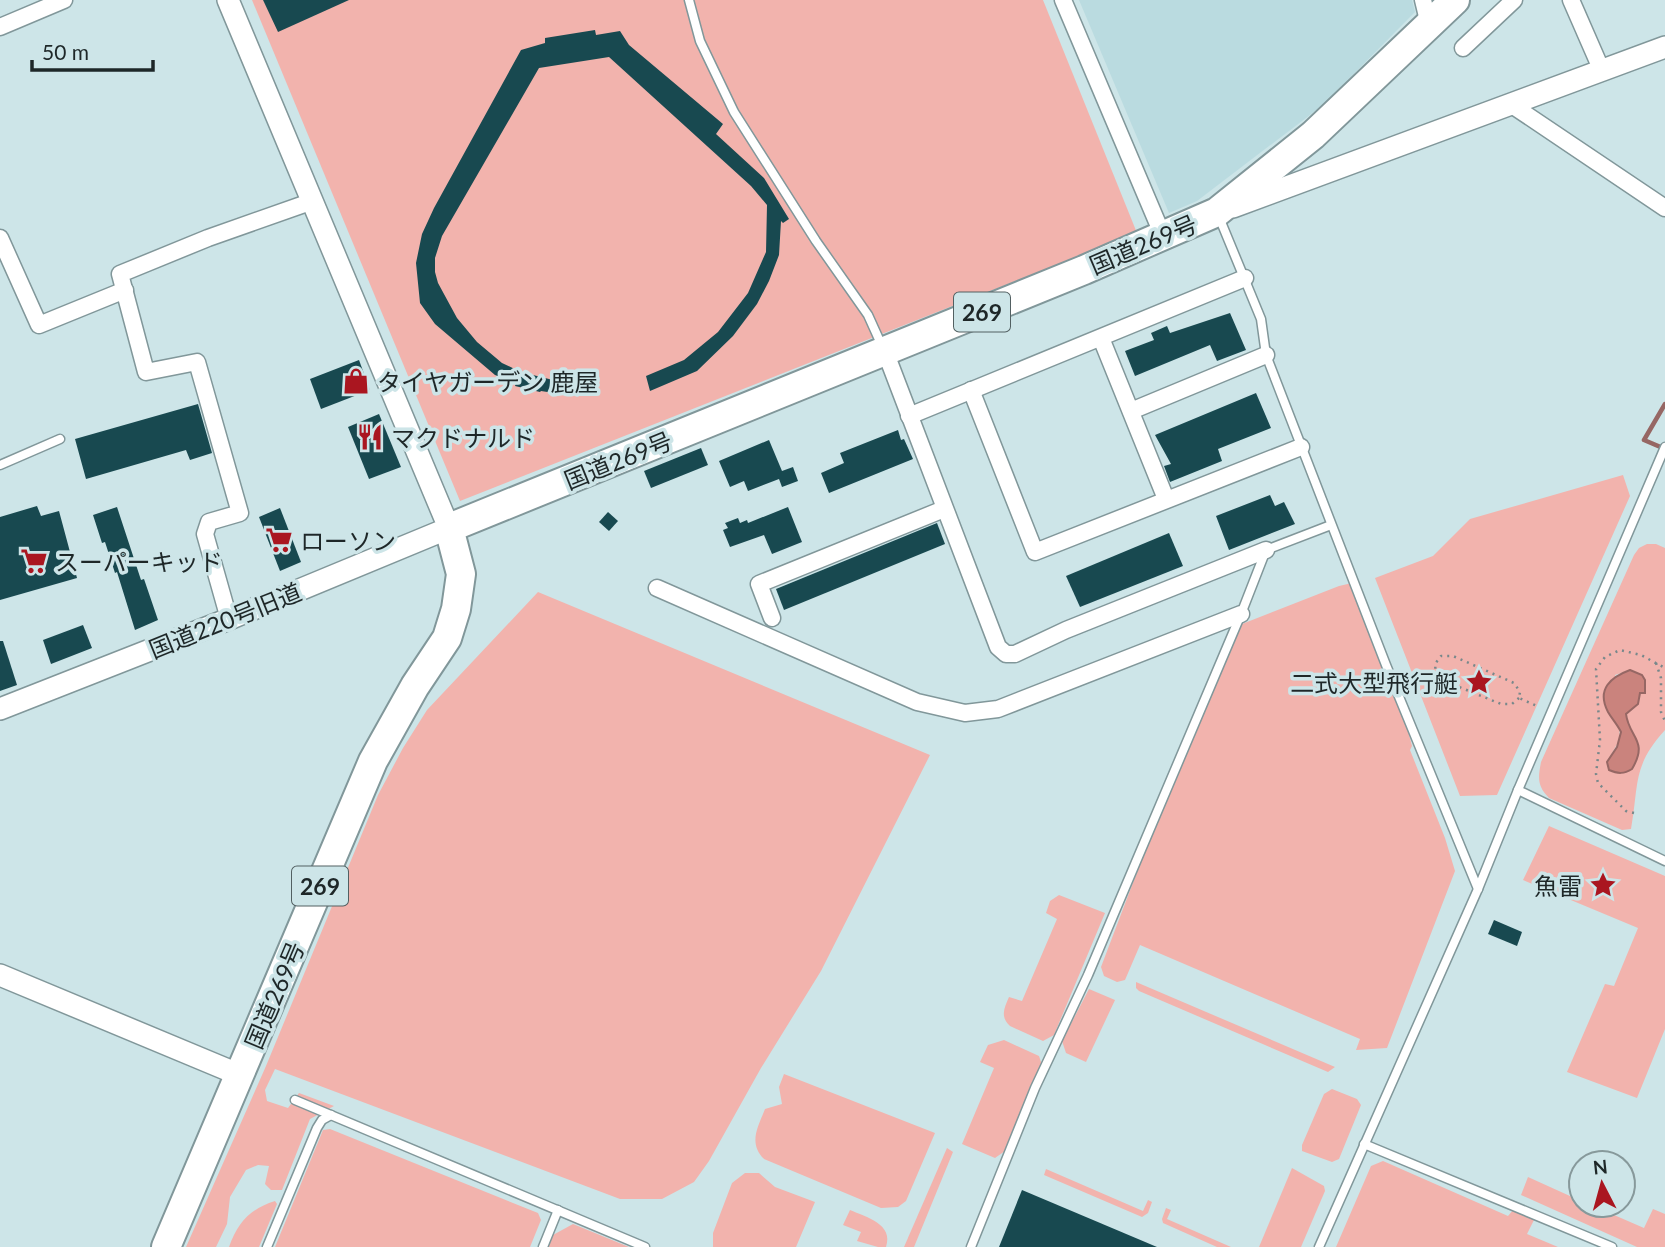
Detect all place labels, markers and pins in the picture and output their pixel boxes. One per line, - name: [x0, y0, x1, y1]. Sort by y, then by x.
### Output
- shop icon: タイヤガーデン 鹿屋: [341, 366, 371, 396]
- place label: タイヤガーデン 鹿屋: [377, 367, 598, 396]
- restaurant icon: マクドナルド: [355, 422, 385, 452]
- place label: マクドナルド: [391, 423, 535, 452]
- supermarket icon: ローソン: [264, 525, 294, 555]
- place label: ローソン: [300, 526, 396, 555]
- supermarket icon: スーパーキッド: [19, 546, 49, 576]
- place label: スーパーキッド: [55, 547, 223, 576]
- place icon: 二式大型飛行艇: [1464, 667, 1494, 697]
- place label: 二式大型飛行艇: [1290, 668, 1458, 697]
- place icon: 魚雷: [1588, 870, 1618, 900]
- place label: 魚雷: [1534, 871, 1582, 900]

